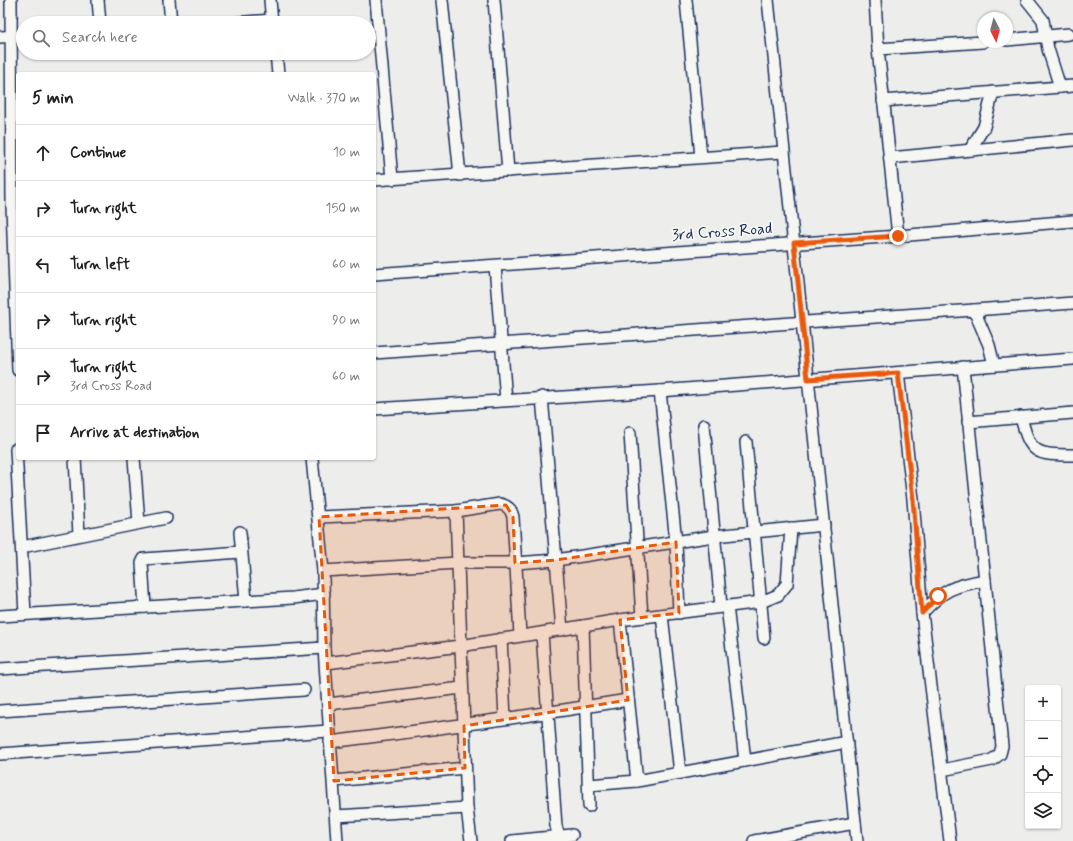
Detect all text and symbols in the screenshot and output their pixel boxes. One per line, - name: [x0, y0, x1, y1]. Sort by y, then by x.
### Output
- north arrow: [977, 12, 1013, 48]
- search box: [16, 16, 376, 60]
- icon: search: [30, 27, 52, 49]
- text: Search here: [62, 28, 138, 48]
- text: 5 min: [32, 87, 74, 109]
- text: Walk · 370 m: [288, 90, 360, 107]
- icon: ahead: [32, 142, 54, 164]
- text: Continue: [70, 143, 126, 163]
- text: 10 m: [333, 144, 360, 161]
- icon: right: [32, 198, 54, 220]
- text: Turn right: [70, 199, 137, 219]
- text: 150 m: [326, 200, 360, 217]
- street label: 3rd Cross Road: [671, 218, 773, 246]
- route end: [889, 227, 907, 245]
- icon: left: [32, 254, 54, 276]
- text: Turn left: [70, 255, 130, 275]
- text: 60 m: [332, 256, 360, 273]
- icon: right: [32, 310, 54, 332]
- text: Turn right: [70, 311, 137, 331]
- text: 90 m: [332, 312, 360, 329]
- text: Turn right: [70, 358, 137, 378]
- icon: right: [32, 366, 54, 388]
- text: 60 m: [332, 368, 360, 385]
- text: 3rd Cross Road: [70, 378, 152, 395]
- icon: arrive: [32, 422, 54, 444]
- text: Arrive at destination: [70, 423, 199, 443]
- route start: [929, 587, 947, 605]
- map controls: [1025, 685, 1061, 829]
- button: +: [1025, 685, 1061, 721]
- button: −: [1025, 721, 1061, 757]
- button: locate: [1025, 757, 1061, 793]
- button: layers: [1025, 793, 1061, 829]

